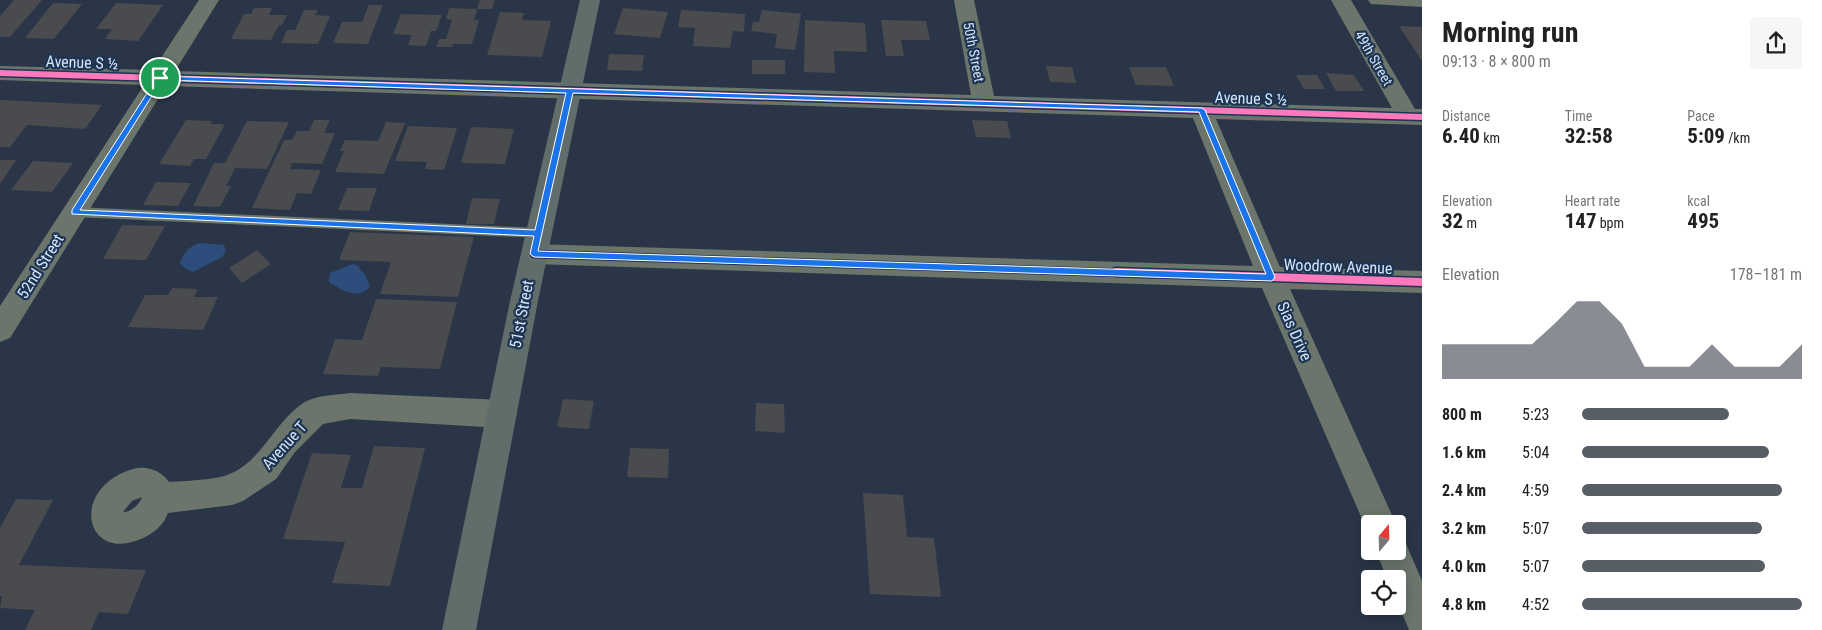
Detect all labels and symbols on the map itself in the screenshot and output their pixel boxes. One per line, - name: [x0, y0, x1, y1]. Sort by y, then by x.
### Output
- street label: 50th Street: [960, 21, 988, 83]
- street label: 49th Street: [1352, 28, 1396, 88]
- street label: Avenue S ½: [45, 52, 119, 73]
- pin: [139, 57, 181, 99]
- street label: Avenue S ½: [1214, 88, 1288, 109]
- street label: 52nd Street: [13, 230, 68, 302]
- street label: Woodrow Avenue: [1283, 255, 1393, 278]
- street label: 51st Street: [506, 278, 537, 350]
- street label: Sias Drive: [1273, 299, 1316, 364]
- street label: Avenue T: [258, 418, 311, 473]
- north arrow: [1361, 515, 1406, 560]

